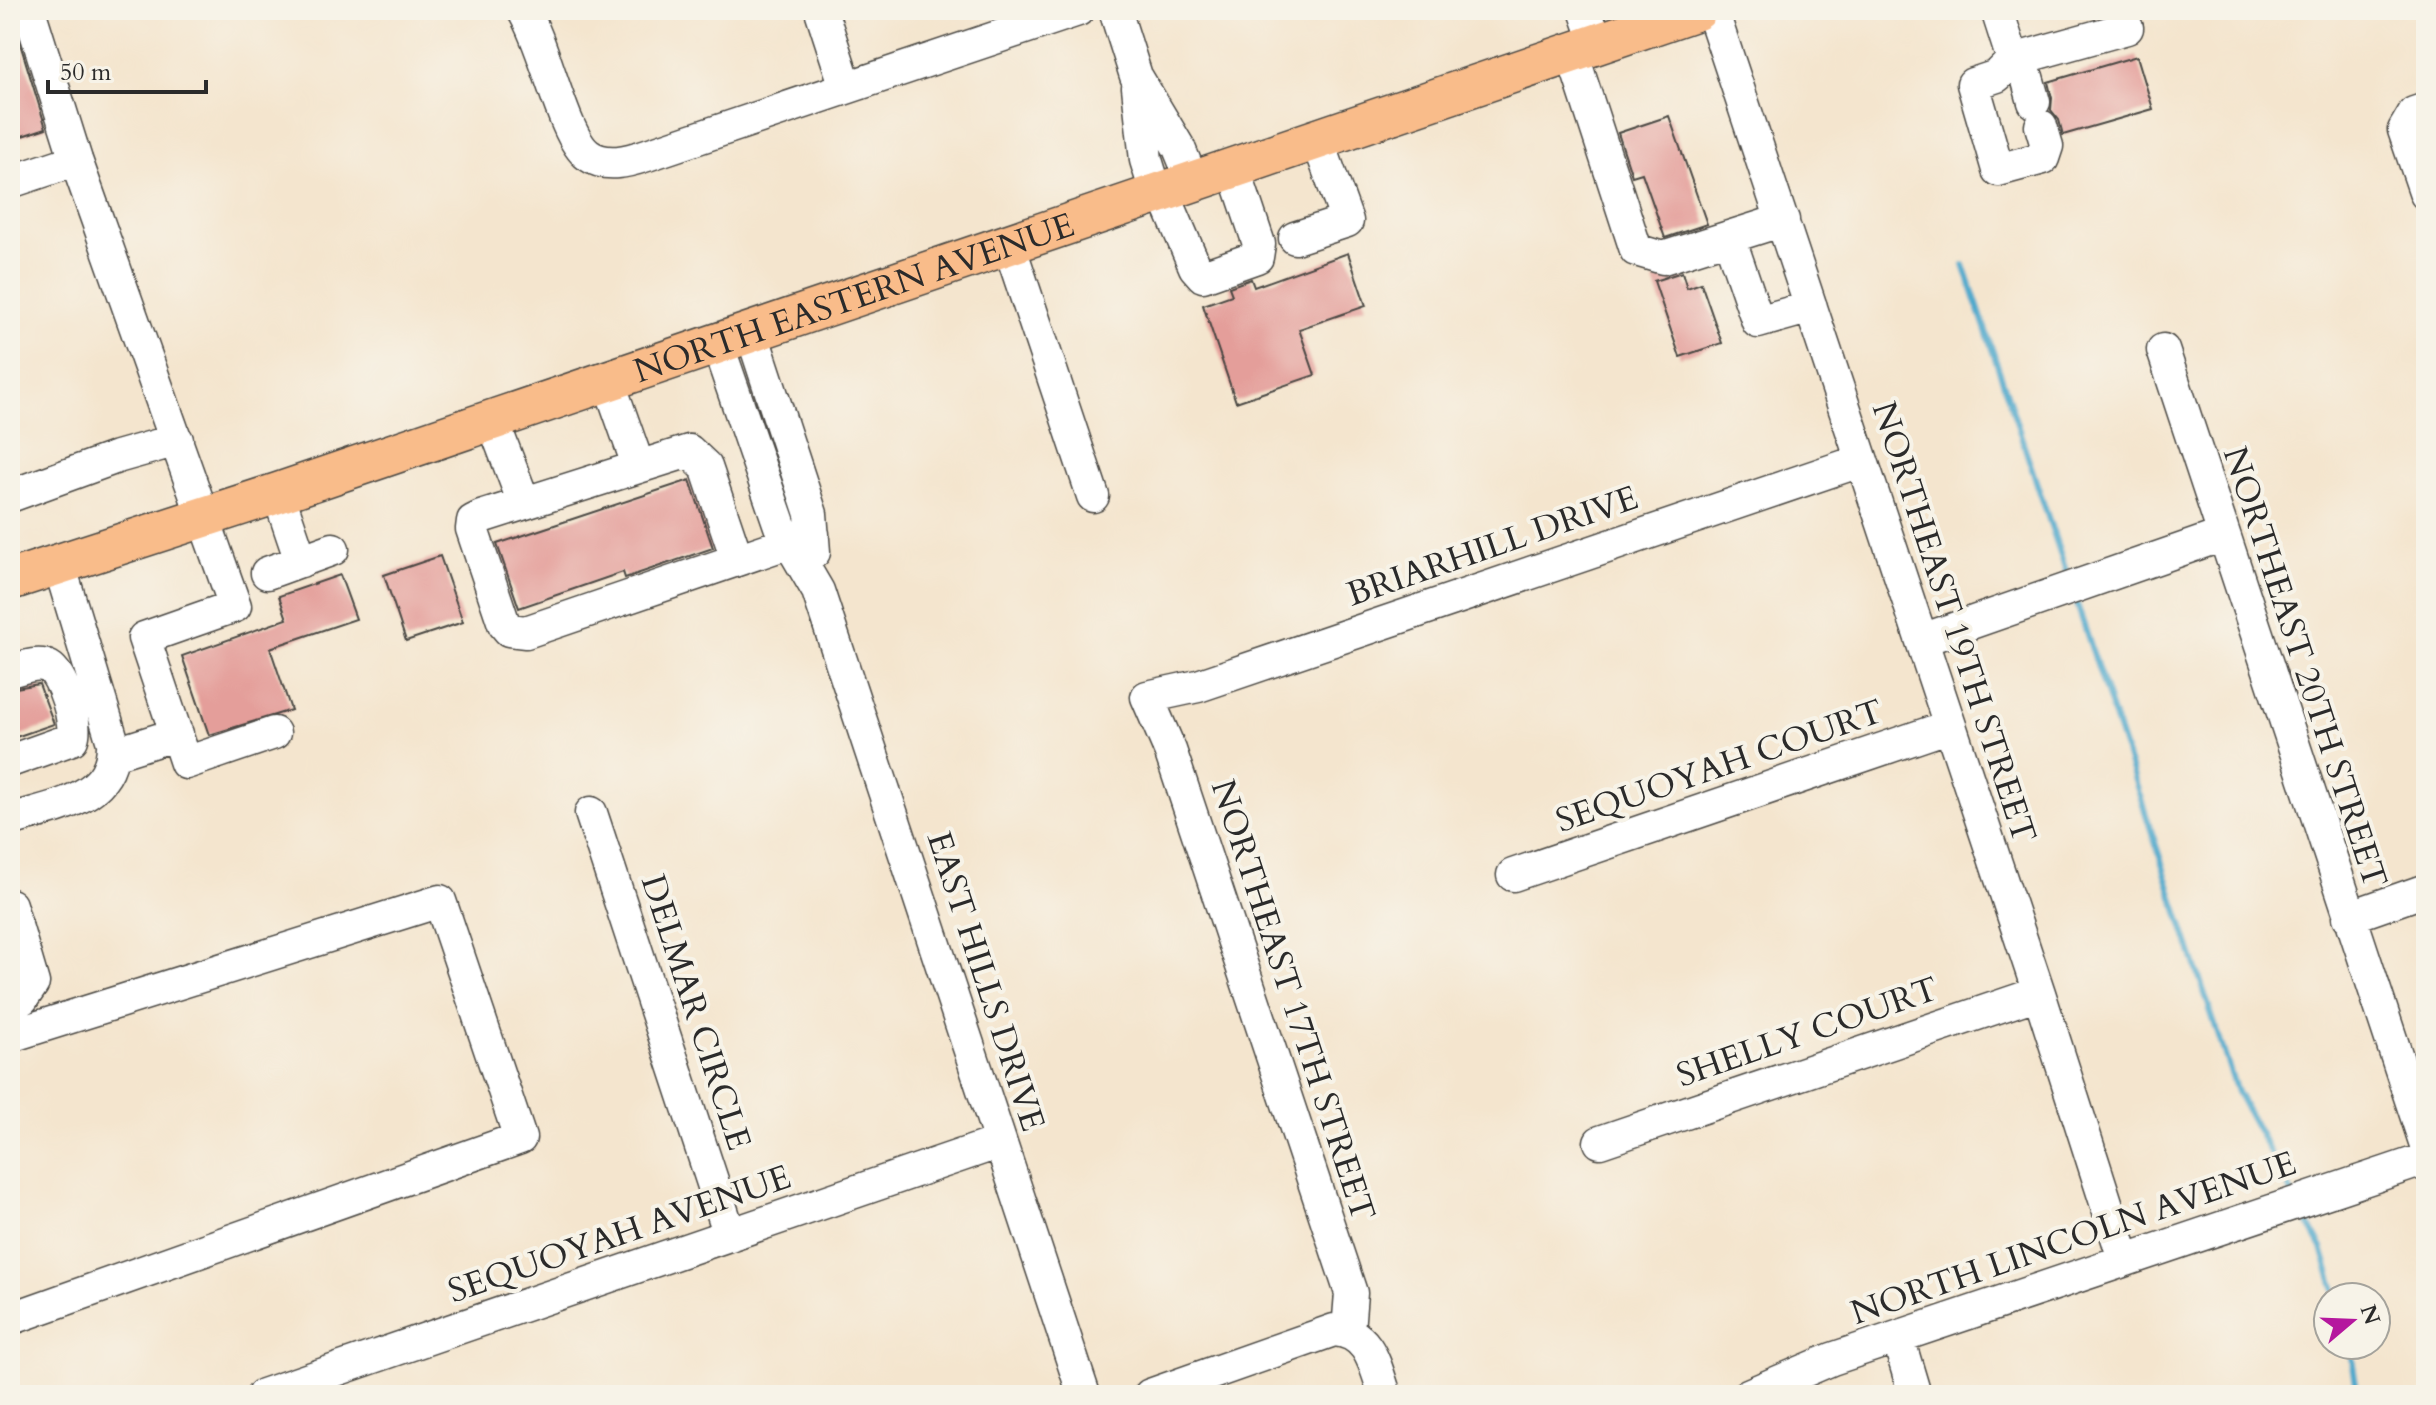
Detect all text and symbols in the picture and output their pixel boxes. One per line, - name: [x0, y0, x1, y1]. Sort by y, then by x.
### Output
- scale bar: [48, 44, 206, 94]
- text: 50 m: [60, 56, 112, 89]
- street label: NORTH EASTERN AVENUE: [628, 202, 1080, 394]
- street label: NORTHEAST 19TH STREET: [1861, 396, 2047, 849]
- street label: NORTHEAST 20TH STREET: [2212, 441, 2398, 894]
- street label: BRIARHILL DRIVE: [1341, 475, 1644, 617]
- street label: SEQUOYAH COURT: [1550, 688, 1889, 844]
- street label: NORTHEAST 17TH STREET: [1200, 774, 1386, 1227]
- street label: EAST HILLS DRIVE: [916, 826, 1056, 1137]
- street label: DELMAR CIRCLE: [630, 869, 762, 1156]
- street label: SHELLY COURT: [1670, 966, 1944, 1098]
- street label: NORTH LINCOLN AVENUE: [1845, 1140, 2302, 1336]
- street label: SEQUOYAH AVENUE: [442, 1154, 797, 1314]
- north arrow: [2312, 1281, 2392, 1361]
- text: N: [2353, 1301, 2387, 1329]

